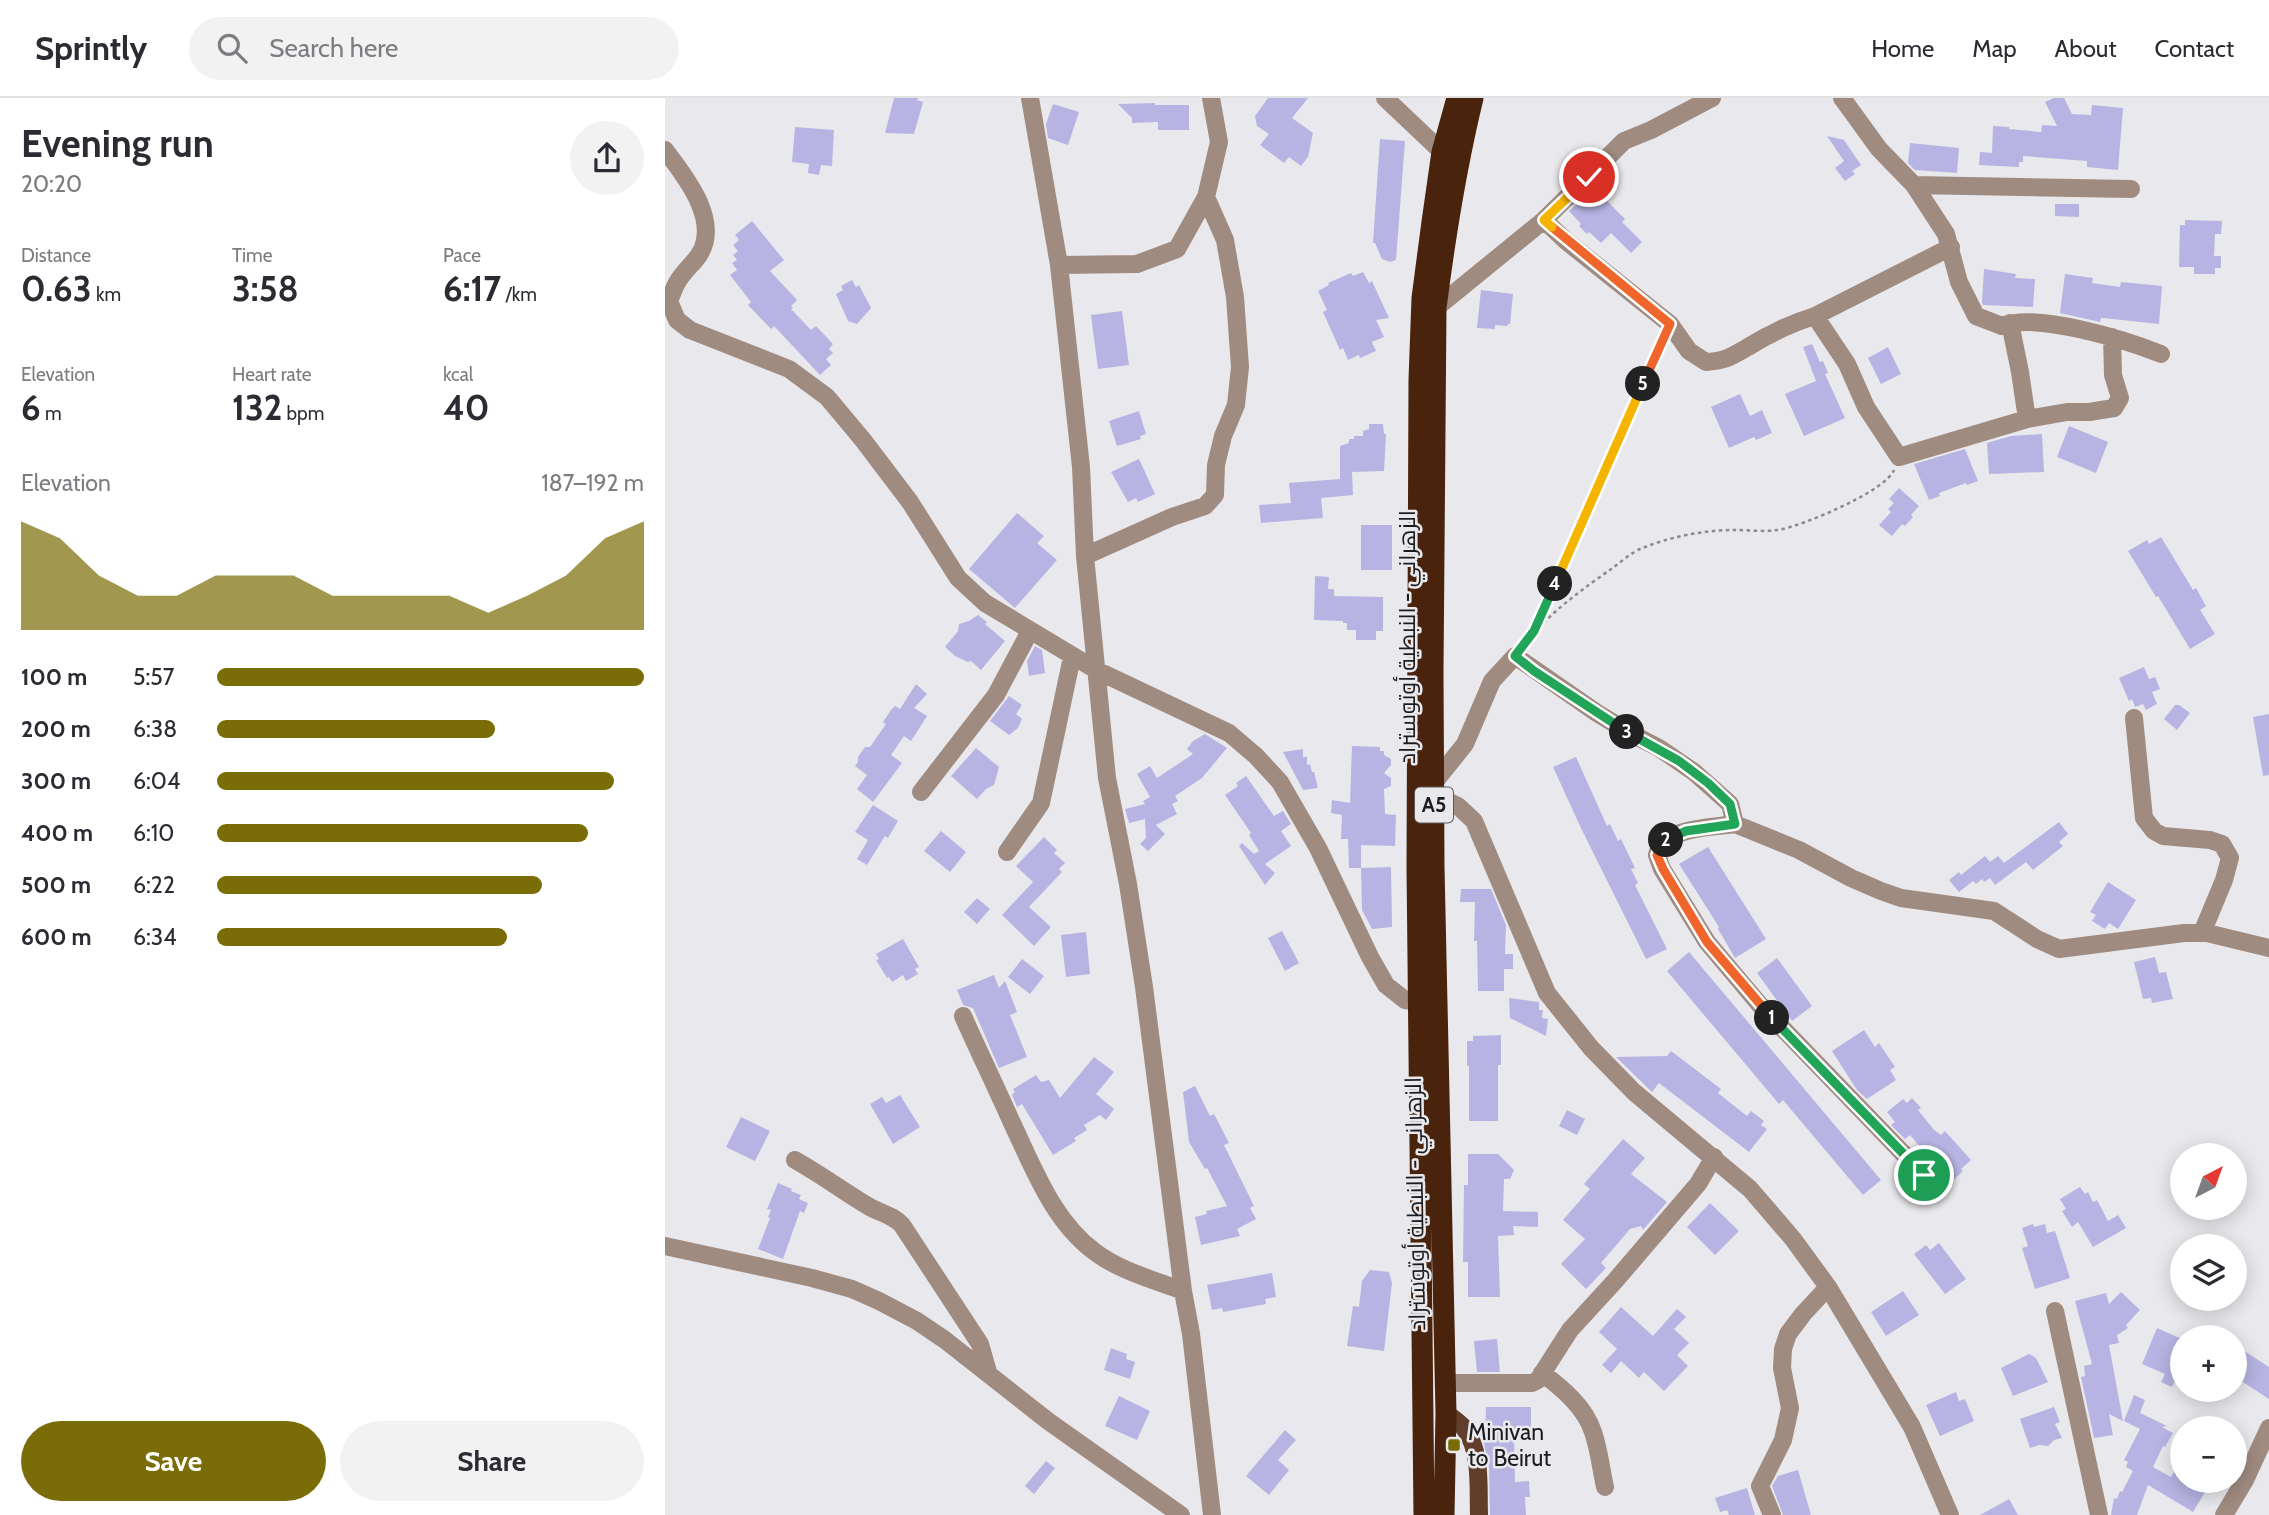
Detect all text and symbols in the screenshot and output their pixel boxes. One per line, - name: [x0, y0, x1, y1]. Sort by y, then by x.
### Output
- search box: [189, 17, 679, 80]
- text: Sprintly: [35, 28, 147, 68]
- icon: search: [213, 29, 251, 67]
- text: Search here: [269, 32, 398, 64]
- text: Home: [1871, 34, 1934, 63]
- text: Map: [1972, 34, 2017, 63]
- text: About: [2055, 34, 2117, 63]
- text: Contact: [2155, 34, 2234, 63]
- text: Evening run: [21, 120, 214, 167]
- button: share: [570, 121, 644, 195]
- pin: [1559, 147, 1619, 207]
- icon: check: [1570, 158, 1608, 196]
- text: 20:20: [21, 170, 82, 198]
- text: Distance: [21, 244, 91, 267]
- text: Time: [232, 244, 272, 267]
- text: Pace: [443, 244, 481, 267]
- text: 0.63: [21, 267, 92, 310]
- text: 3:58: [232, 267, 299, 310]
- text: 6:17: [443, 267, 501, 310]
- text: km: [92, 283, 121, 306]
- text: /km: [501, 283, 537, 306]
- text: Elevation: [21, 363, 95, 386]
- text: Heart rate: [232, 363, 312, 386]
- text: kcal: [443, 363, 473, 386]
- pin: 5: [1625, 366, 1661, 402]
- text: 5: [1637, 372, 1648, 395]
- text: 6: [21, 386, 41, 429]
- text: 132: [232, 386, 282, 429]
- text: 40: [443, 386, 489, 429]
- text: m: [41, 402, 62, 425]
- text: bpm: [282, 402, 324, 425]
- text: Elevation: [21, 469, 111, 497]
- text: 187–192 m: [541, 469, 644, 497]
- street label: الزهراني - النبطية أوتوستراد: [1392, 510, 1425, 764]
- pin: 4: [1537, 566, 1573, 602]
- text: 4: [1549, 572, 1560, 595]
- text: 100 m: [21, 663, 87, 691]
- text: 5:57: [133, 663, 174, 691]
- pin: 3: [1609, 714, 1644, 750]
- text: 200 m: [21, 715, 91, 743]
- text: 6:38: [133, 715, 177, 743]
- text: 3: [1621, 720, 1632, 743]
- text: 300 m: [21, 767, 91, 795]
- text: 6:04: [133, 767, 180, 795]
- road number: A5: [1415, 788, 1453, 822]
- text: 400 m: [21, 819, 93, 847]
- text: 6:10: [133, 819, 174, 847]
- pin: 2: [1649, 822, 1683, 858]
- text: 2: [1660, 828, 1671, 851]
- text: 500 m: [21, 871, 91, 899]
- text: 6:22: [133, 871, 175, 899]
- text: 600 m: [21, 923, 92, 951]
- text: 6:34: [133, 923, 177, 951]
- pin: 1: [1755, 1000, 1789, 1035]
- text: 1: [1768, 1006, 1775, 1029]
- street label: الزهراني - النبطية أوتوستراد: [1398, 1077, 1435, 1331]
- north arrow: [2170, 1143, 2247, 1220]
- map controls: [2170, 1143, 2247, 1493]
- pin: [1894, 1145, 1954, 1205]
- icon: arrive: [1905, 1156, 1943, 1194]
- button: layers: [2170, 1234, 2247, 1311]
- button: +: [2170, 1325, 2247, 1402]
- button: −: [2170, 1416, 2247, 1493]
- place label: Minivan to Beirut: [1468, 1418, 1551, 1472]
- button: Save: [21, 1421, 326, 1501]
- button: Share: [340, 1421, 644, 1501]
- marker: Minivan to Beirut: [1446, 1437, 1462, 1453]

